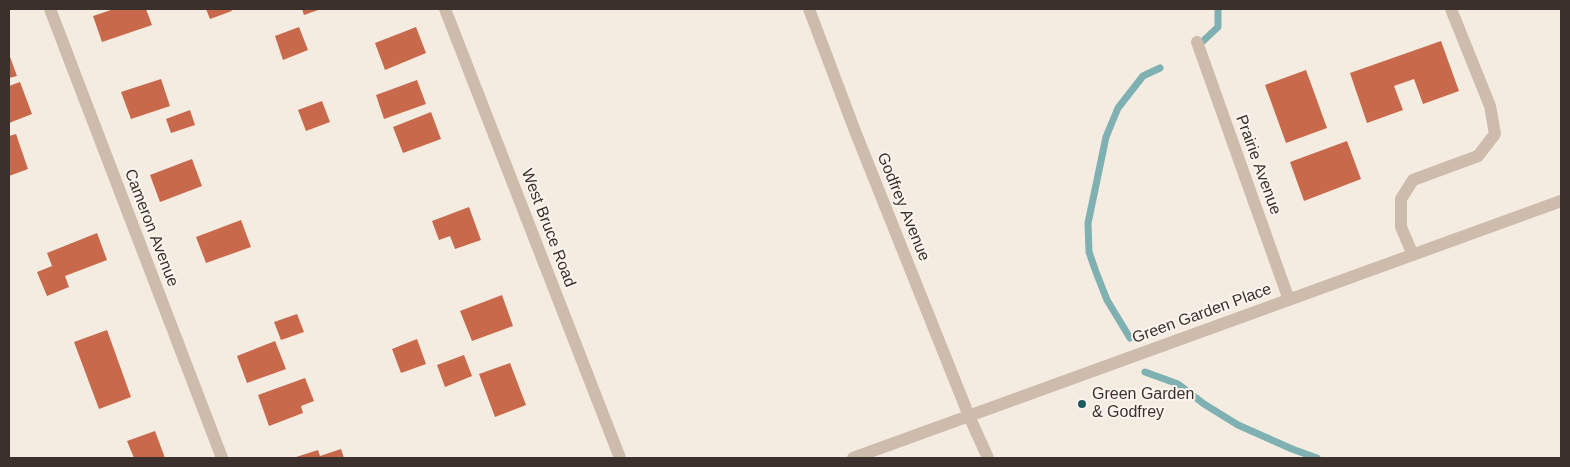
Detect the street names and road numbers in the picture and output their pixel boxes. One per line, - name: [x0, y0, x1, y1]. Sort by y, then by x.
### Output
- street label: Prairie Avenue: [1231, 113, 1285, 217]
- street label: Godfrey Avenue: [872, 150, 934, 264]
- street label: West Bruce Road: [517, 166, 579, 290]
- street label: Cameron Avenue: [120, 167, 182, 289]
- street label: Green Garden Place: [1130, 280, 1274, 348]

